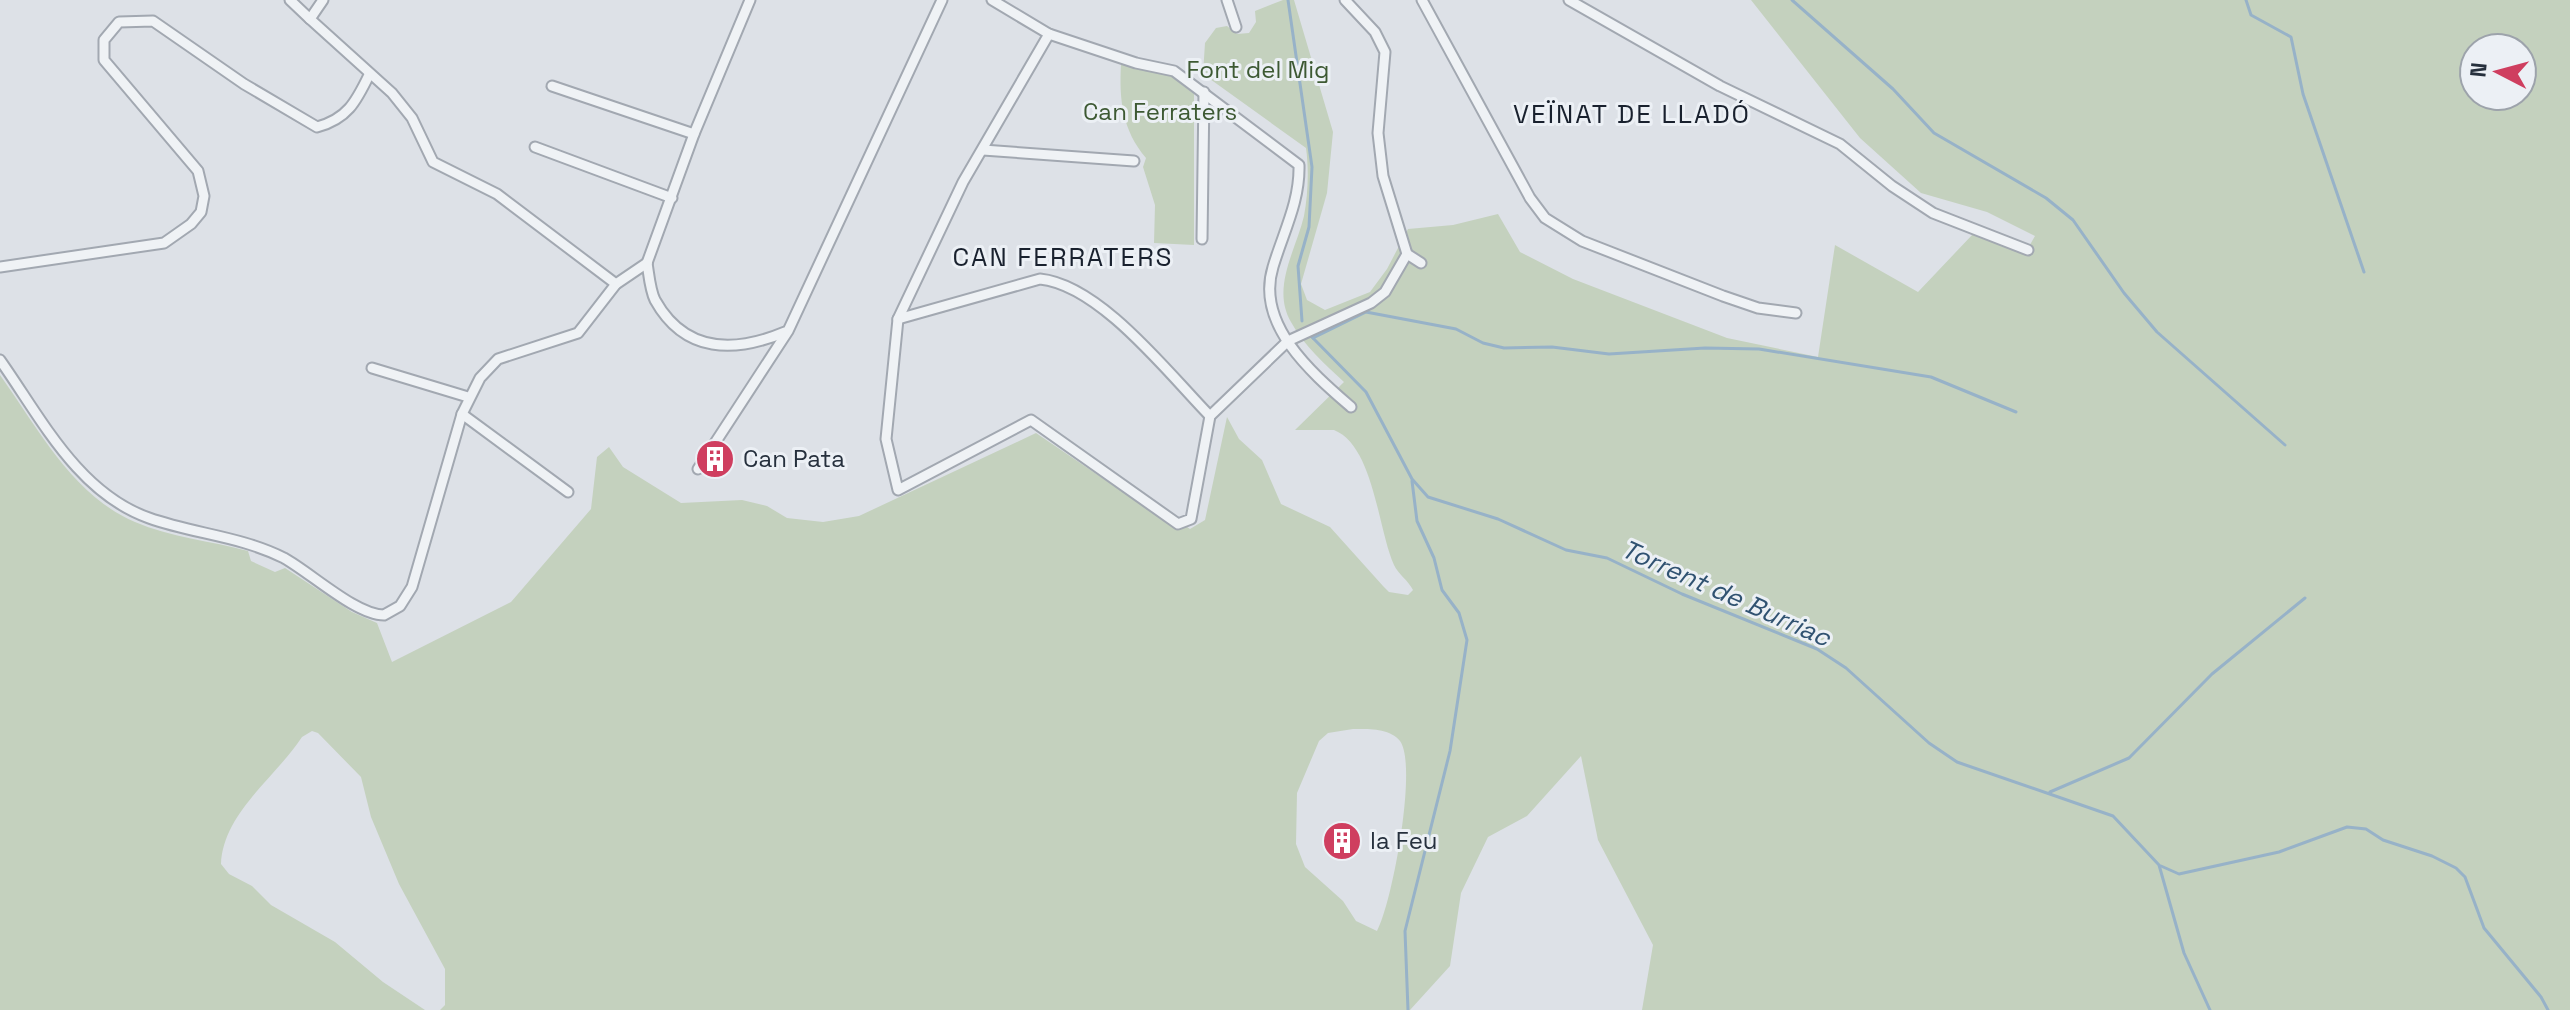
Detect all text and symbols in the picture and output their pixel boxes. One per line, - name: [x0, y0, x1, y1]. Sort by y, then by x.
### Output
- north arrow: [2458, 32, 2538, 112]
- park label: Font del Mig: [1187, 54, 1330, 85]
- text: N: [2463, 61, 2493, 79]
- park label: Can Ferraters: [1083, 96, 1237, 127]
- district label: VEÏNAT DE LLADÓ: [1513, 97, 1751, 131]
- district label: CAN FERRATERS: [952, 240, 1174, 274]
- building icon: Can Pata: [694, 438, 736, 480]
- place label: Can Pata: [743, 443, 845, 474]
- water label: Torrent de Burriac: [1616, 532, 1837, 655]
- building icon: la Feu: [1321, 820, 1363, 862]
- place label: la Feu: [1370, 825, 1438, 856]

